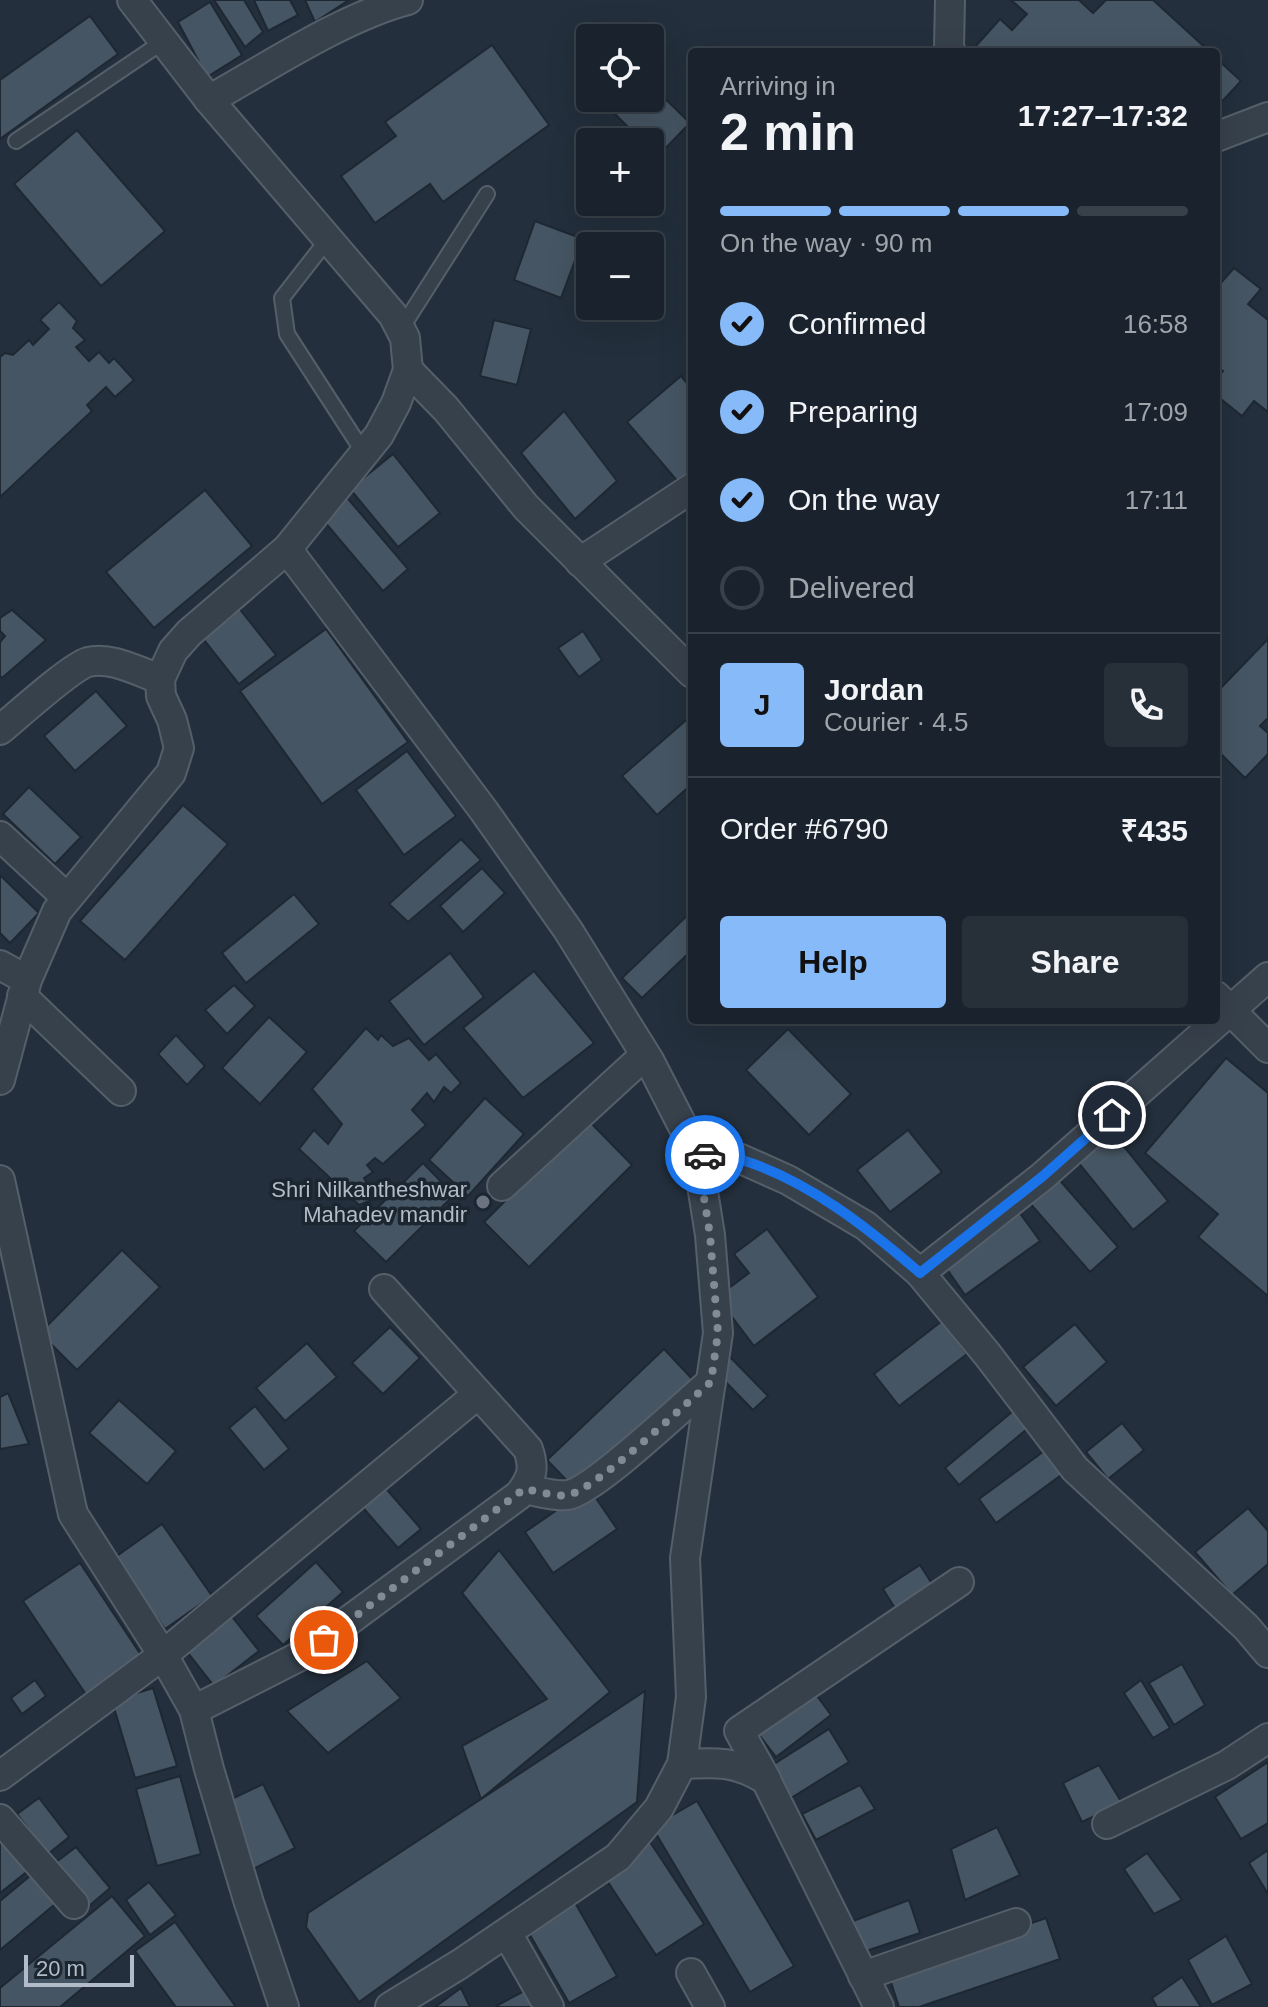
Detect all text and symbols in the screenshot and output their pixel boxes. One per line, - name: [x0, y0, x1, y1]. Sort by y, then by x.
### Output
- map controls: [576, 24, 664, 320]
- button: locate: [576, 24, 664, 112]
- text: Arriving in: [720, 71, 836, 101]
- text: 17:27–17:32: [1018, 99, 1188, 132]
- text: 2 min: [720, 103, 856, 161]
- button: +: [576, 128, 664, 216]
- text: On the way · 90 m: [720, 228, 932, 258]
- button: −: [576, 232, 664, 320]
- icon: check: [720, 302, 764, 346]
- text: Confirmed: [788, 307, 926, 340]
- text: 16:58: [1123, 309, 1188, 339]
- icon: check: [720, 390, 764, 434]
- text: Preparing: [788, 395, 918, 428]
- text: 17:09: [1123, 397, 1188, 427]
- icon: check: [720, 478, 764, 522]
- text: On the way: [788, 483, 940, 516]
- text: 17:11: [1125, 485, 1188, 515]
- text: Delivered: [788, 571, 915, 604]
- button: phone: [1104, 663, 1188, 747]
- text: Jordan: [824, 673, 924, 706]
- text: J: [754, 688, 770, 721]
- text: Courier · 4.5: [824, 707, 969, 737]
- text: Order #6790: [720, 812, 888, 845]
- text: ₹435: [1121, 814, 1188, 847]
- button: Help: [720, 916, 946, 1008]
- button: Share: [962, 916, 1188, 1008]
- pin: [1078, 1081, 1146, 1149]
- icon: home: [1090, 1093, 1134, 1137]
- courier: [665, 1115, 745, 1195]
- icon: car: [683, 1133, 727, 1177]
- place label: Shri Nilkantheshwar Mahadev mandir: [271, 1177, 467, 1227]
- marker: Shri Nilkantheshwar Mahadev mandir: [474, 1193, 492, 1211]
- pin: [290, 1606, 358, 1674]
- icon: bag: [302, 1618, 346, 1662]
- scale bar: [24, 1951, 134, 1987]
- text: 20 m: [36, 1956, 85, 1981]

